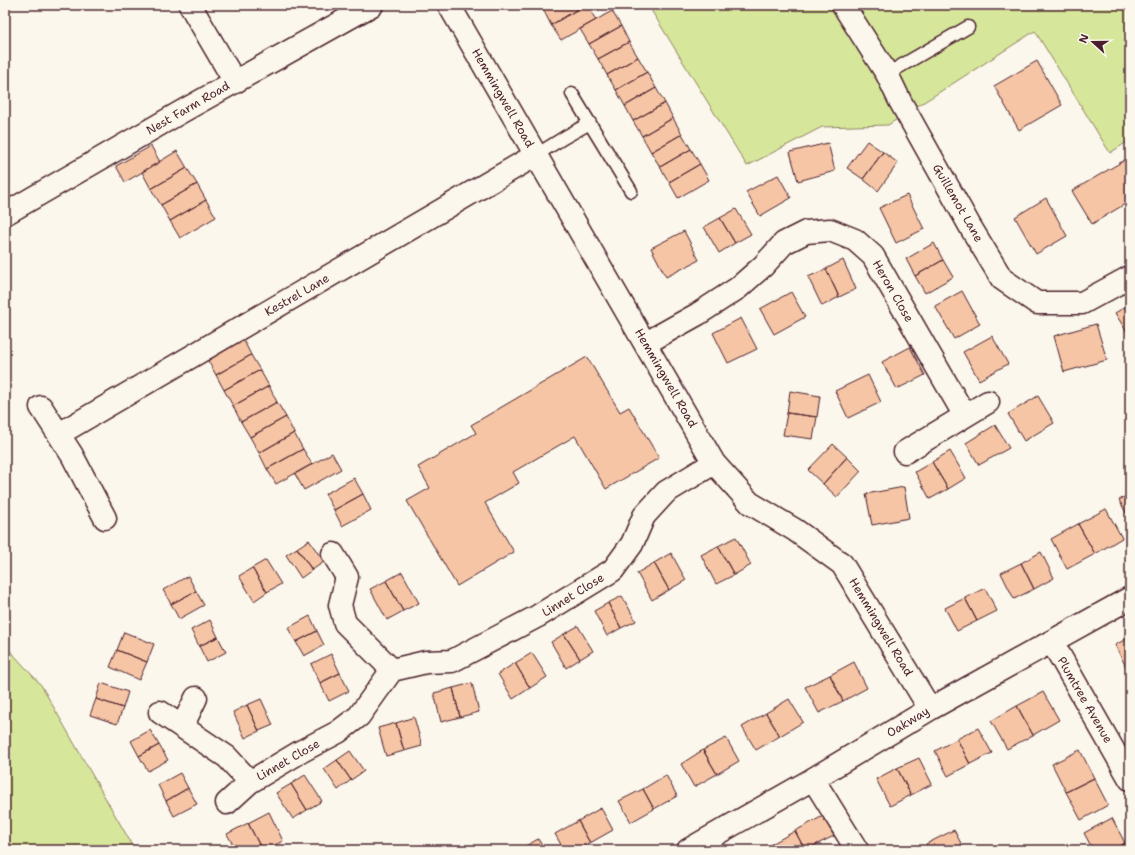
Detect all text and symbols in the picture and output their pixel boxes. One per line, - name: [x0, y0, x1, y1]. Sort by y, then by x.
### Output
- north arrow: [1073, 22, 1113, 62]
- text: N: [1076, 32, 1093, 45]
- street label: Hemmingwell Road: [468, 46, 538, 151]
- street label: Nest Farm Road: [143, 77, 233, 138]
- street label: Guillemot Lane: [929, 161, 987, 245]
- street label: Heron Close: [869, 257, 917, 325]
- street label: Kestrel Lane: [262, 270, 332, 320]
- street label: Hemmingwell Road: [631, 326, 701, 431]
- street label: Linnet Close: [539, 569, 607, 620]
- street label: Hemmingwell Road: [845, 575, 917, 679]
- street label: Plumtree Avenue: [1054, 654, 1116, 746]
- street label: Oakway: [884, 703, 932, 741]
- street label: Linnet Close: [253, 735, 323, 785]

